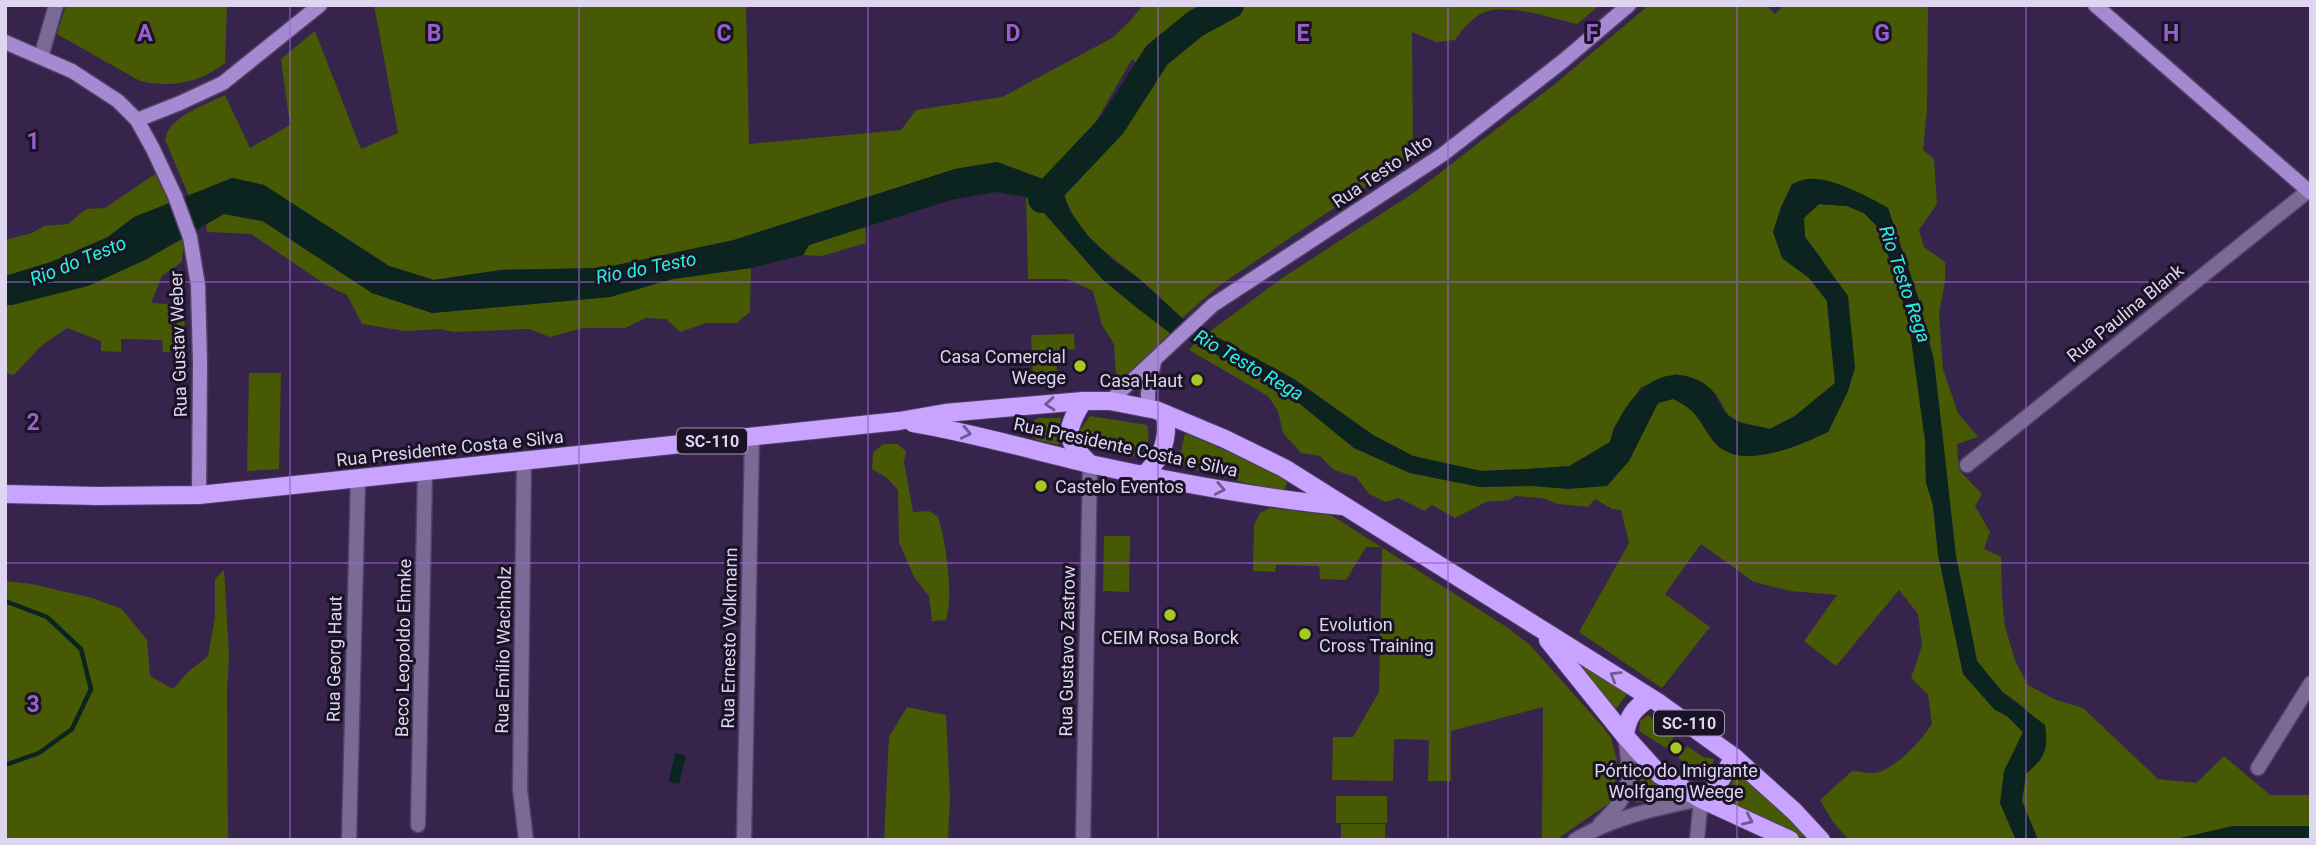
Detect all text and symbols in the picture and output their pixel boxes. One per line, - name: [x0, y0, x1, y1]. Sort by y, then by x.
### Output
- text: A: [137, 20, 153, 47]
- text: B: [427, 20, 441, 47]
- text: C: [716, 20, 732, 47]
- text: D: [1006, 20, 1020, 47]
- text: E: [1297, 20, 1310, 47]
- text: F: [1586, 20, 1599, 47]
- text: G: [1874, 20, 1890, 47]
- text: H: [2163, 20, 2179, 47]
- text: 1: [26, 128, 40, 155]
- street label: Rua Testo Alto: [1328, 130, 1436, 212]
- water label: Rio Testo Rega: [1874, 222, 1936, 346]
- water label: Rio do Testo: [26, 231, 130, 291]
- water label: Rio do Testo: [594, 247, 698, 289]
- street label: Rua Paulina Blank: [2063, 259, 2188, 366]
- street label: Rua Gustav Weber: [165, 270, 191, 418]
- water label: Rio Testo Rega: [1190, 324, 1308, 406]
- place label: Casa Comercial Weege: [940, 346, 1066, 388]
- marker: Casa Comercial Weege: [1072, 358, 1088, 374]
- place label: Casa Haut: [1100, 370, 1183, 391]
- marker: Casa Haut: [1189, 372, 1205, 388]
- one-way arrow: [1044, 396, 1055, 411]
- text: 2: [26, 409, 40, 436]
- street label: Rua Presidente Costa e Silva: [1012, 413, 1240, 481]
- one-way arrow: [960, 425, 972, 440]
- street label: Rua Presidente Costa e Silva: [335, 426, 565, 470]
- road number: SC-110: [677, 428, 747, 454]
- place label: Castelo Eventos: [1055, 476, 1184, 497]
- marker: Castelo Eventos: [1033, 478, 1049, 494]
- one-way arrow: [1214, 480, 1226, 495]
- street label: Rua Ernesto Volkmann: [717, 547, 741, 729]
- street label: Beco Leopoldo Ehmke: [391, 559, 415, 737]
- street label: Rua Gustavo Zastrow: [1055, 565, 1079, 737]
- street label: Rua Emílio Wachholz: [491, 566, 515, 734]
- street label: Rua Georg Haut: [322, 596, 346, 722]
- marker: CEIM Rosa Borck: [1162, 607, 1178, 623]
- place label: Evolution Cross Training: [1319, 614, 1434, 656]
- marker: Evolution Cross Training: [1297, 626, 1313, 642]
- place label: CEIM Rosa Borck: [1101, 627, 1240, 648]
- one-way arrow: [1609, 671, 1622, 684]
- text: 3: [26, 691, 40, 718]
- road number: SC-110: [1654, 710, 1724, 736]
- marker: Pórtico do Imigrante Wolfgang Weege: [1668, 740, 1684, 756]
- place label: Pórtico do Imigrante Wolfgang Weege: [1594, 760, 1758, 802]
- one-way arrow: [1741, 812, 1753, 826]

